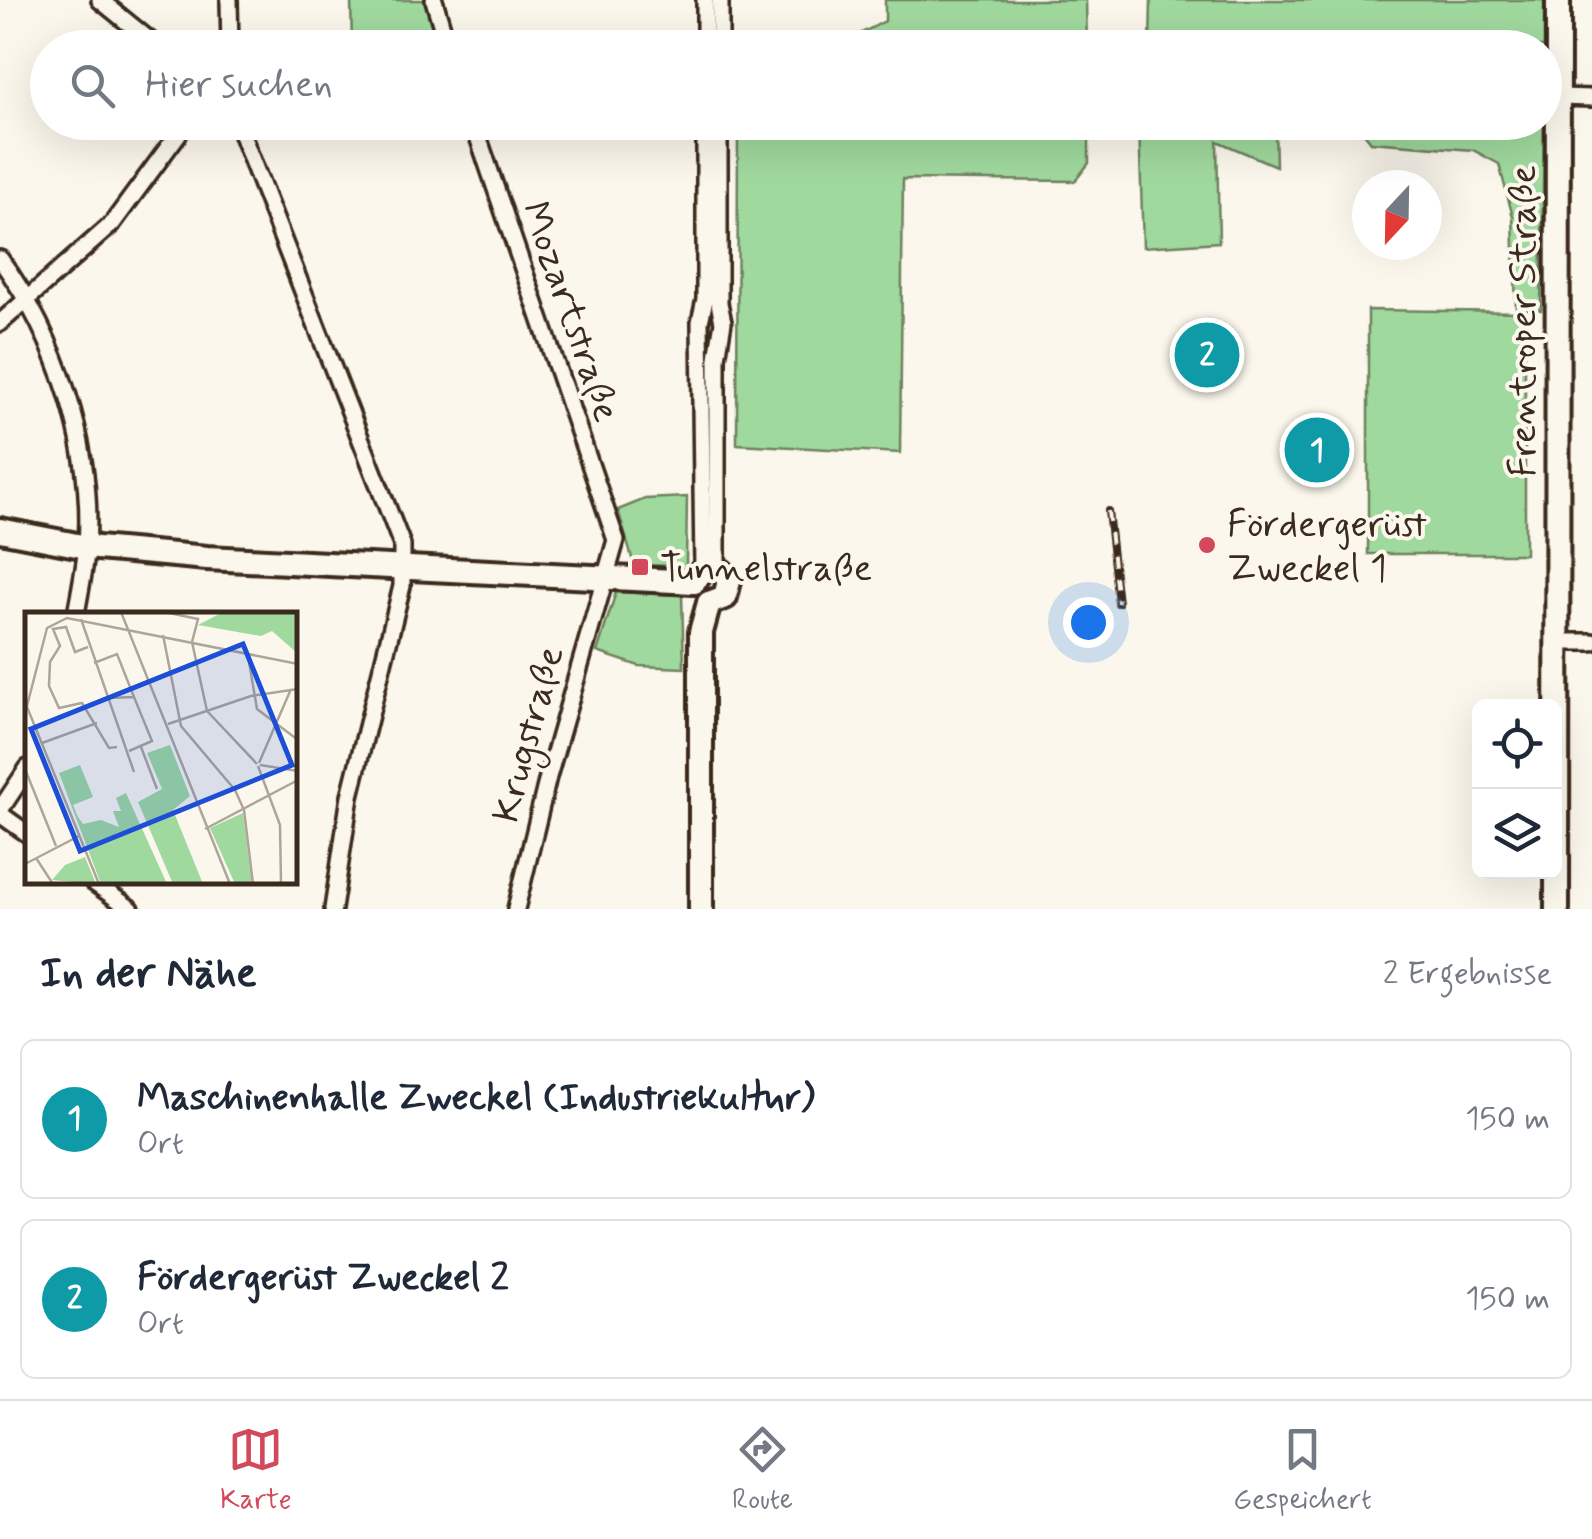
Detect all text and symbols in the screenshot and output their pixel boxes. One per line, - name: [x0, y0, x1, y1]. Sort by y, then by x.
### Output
- search box: [30, 30, 1562, 140]
- icon: search: [65, 58, 120, 113]
- text: Hier suchen: [145, 61, 333, 110]
- street label: Frentroper Straße: [1500, 165, 1549, 477]
- north arrow: [1352, 170, 1442, 260]
- street label: Mozartstraße: [509, 195, 630, 429]
- pin: 2: [1174, 318, 1240, 392]
- pin: 1: [1284, 412, 1350, 488]
- place label: Fördergerüst Zweckel 1: [1227, 501, 1427, 594]
- marker: Fördergerüst Zweckel 1: [1196, 534, 1218, 556]
- place label: Tunnelstraße: [660, 545, 872, 594]
- marker: Tunnelstraße: [629, 556, 651, 578]
- your location: [1063, 597, 1114, 648]
- inset map: [25, 612, 298, 884]
- street label: Krugstraße: [482, 641, 580, 829]
- map controls: [1472, 699, 1562, 879]
- button: locate: [1472, 699, 1562, 789]
- button: layers: [1472, 789, 1562, 879]
- text: In der Nähe: [40, 947, 257, 1002]
- text: 2 Ergebnisse: [1383, 953, 1552, 995]
- text: Maschinenhalle Zweckel (Industriekultur): [137, 1074, 815, 1123]
- text: 1: [67, 1098, 82, 1140]
- text: 150 m: [1465, 1098, 1550, 1140]
- text: Ort: [137, 1123, 184, 1165]
- text: Fördergerüst Zweckel 2: [137, 1254, 509, 1303]
- text: 2: [67, 1278, 82, 1320]
- text: 150 m: [1465, 1278, 1550, 1320]
- text: Ort: [137, 1303, 184, 1345]
- tab: Karte: [220, 1422, 292, 1519]
- tab: Route: [732, 1422, 793, 1519]
- tab: Gespeichert: [1233, 1422, 1372, 1519]

